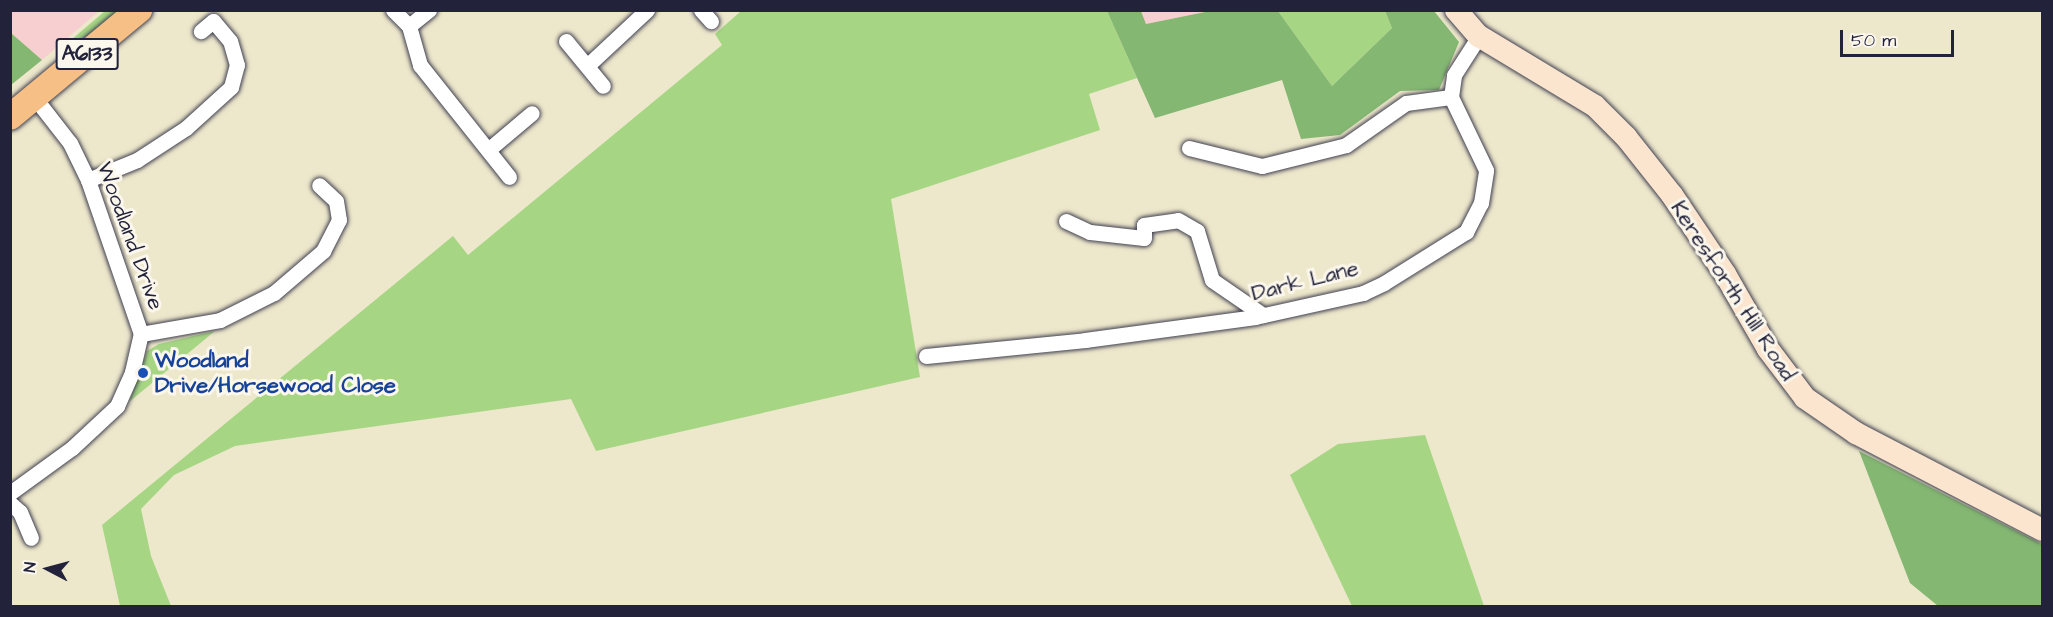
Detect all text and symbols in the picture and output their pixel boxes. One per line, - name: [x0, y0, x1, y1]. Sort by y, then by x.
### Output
- scale bar: [1843, 18, 1957, 56]
- text: 50 m: [1851, 28, 1896, 53]
- road number: A6133: [56, 36, 118, 72]
- street label: Woodland Drive: [91, 158, 169, 314]
- street label: Keresforth Hill Road: [1665, 196, 1801, 386]
- street label: Dark Lane: [1249, 255, 1361, 307]
- place label: Woodland Drive/Horsewood Close: [155, 347, 396, 398]
- marker: Woodland Drive/Horsewood Close: [136, 366, 150, 380]
- north arrow: [18, 539, 78, 599]
- text: N: [19, 561, 42, 573]

